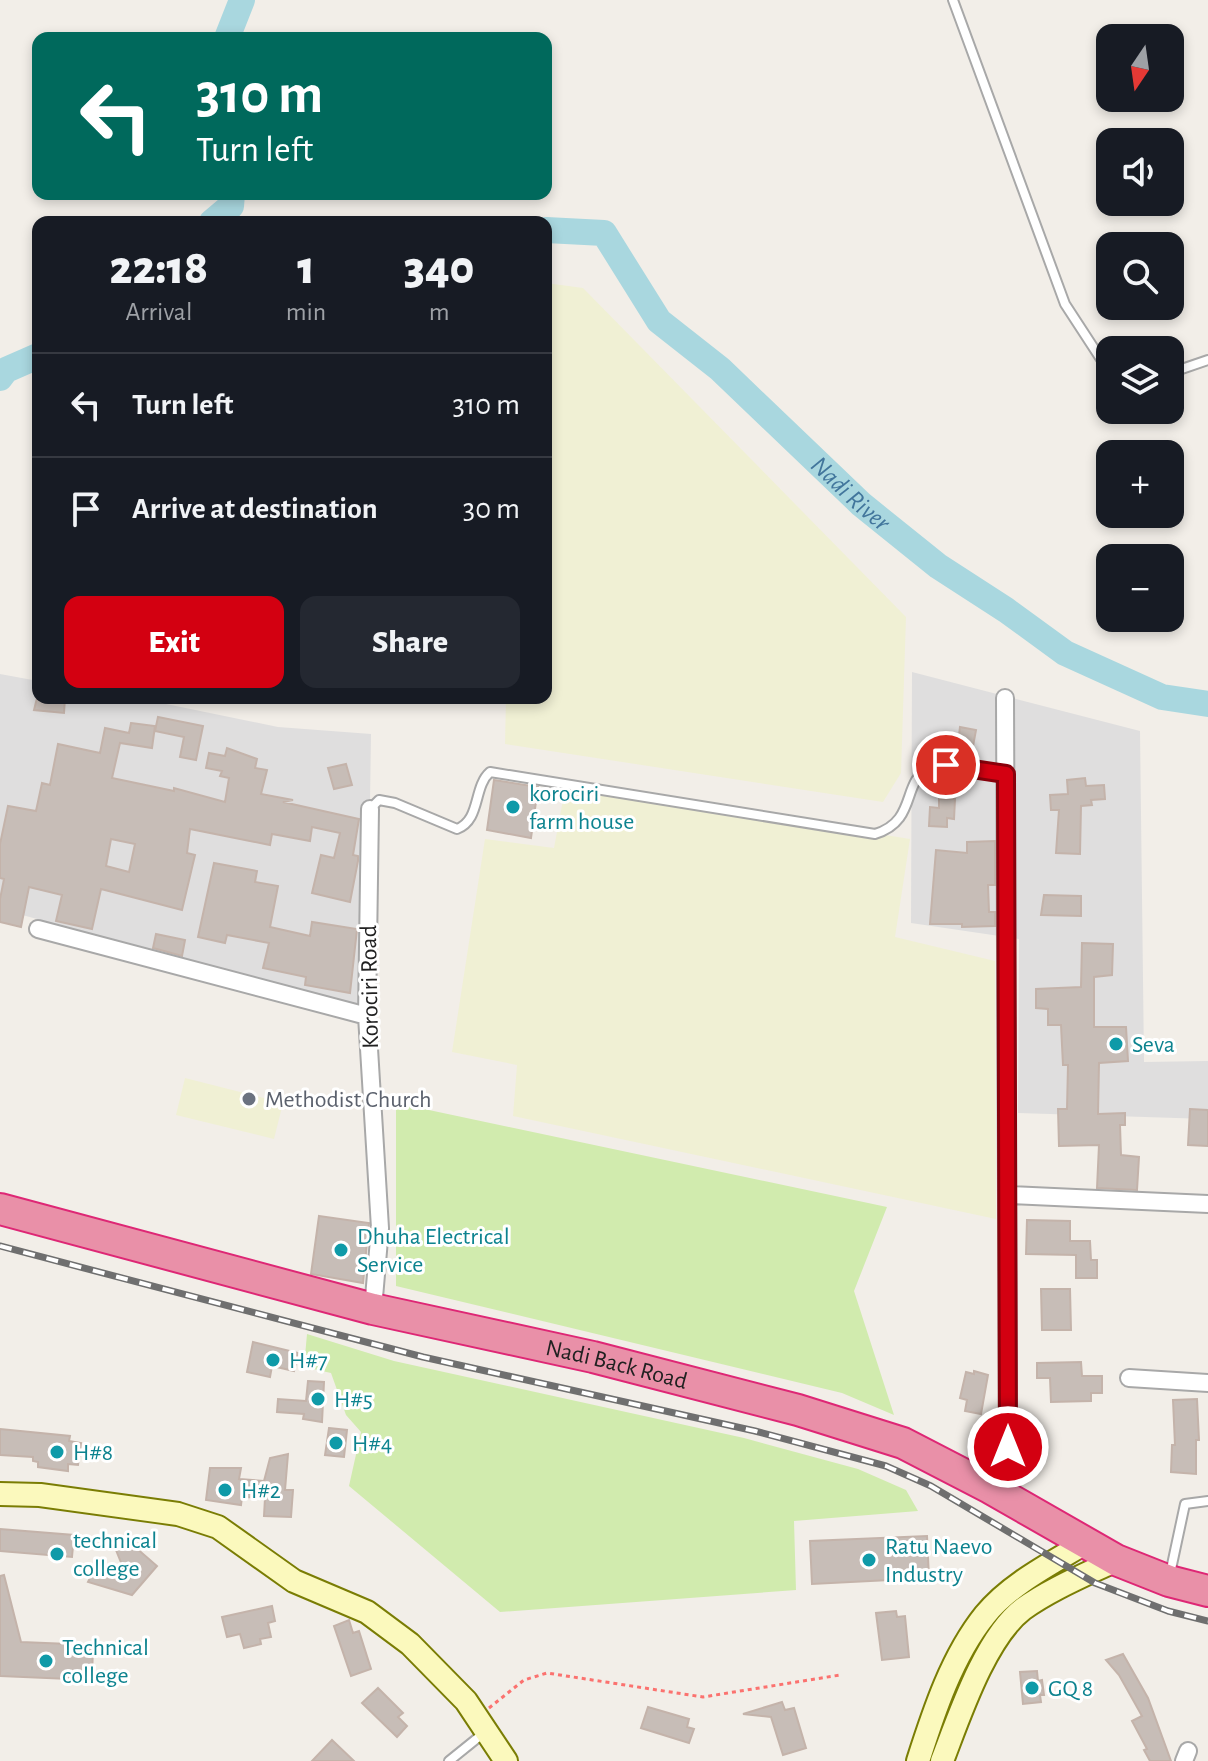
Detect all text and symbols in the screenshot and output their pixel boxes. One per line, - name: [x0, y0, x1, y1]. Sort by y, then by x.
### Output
- north arrow: [1096, 24, 1184, 112]
- map controls: [1096, 24, 1184, 632]
- icon: left: [64, 64, 168, 168]
- text: 310 m: [196, 67, 323, 123]
- button: sound: [1096, 128, 1184, 216]
- text: Turn left: [196, 132, 313, 168]
- button: search: [1096, 232, 1184, 320]
- text: 22:18: [110, 245, 208, 293]
- text: 1: [297, 245, 315, 293]
- text: 340: [404, 245, 474, 293]
- text: Arrival: [125, 299, 192, 325]
- text: min: [286, 299, 326, 325]
- text: m: [429, 299, 450, 325]
- button: layers: [1096, 336, 1184, 424]
- icon: left: [64, 383, 108, 427]
- text: Turn left: [132, 390, 233, 420]
- text: 310 m: [453, 390, 520, 420]
- button: +: [1096, 440, 1184, 528]
- water label: Nadi River: [806, 452, 896, 537]
- icon: arrive: [64, 487, 108, 531]
- text: Arrive at destination: [132, 494, 378, 524]
- text: 30 m: [463, 494, 520, 524]
- button: −: [1096, 544, 1184, 632]
- button: Exit: [64, 596, 284, 688]
- button: Share: [300, 596, 520, 688]
- pin: [912, 731, 980, 799]
- icon: arrive: [924, 743, 968, 787]
- place label: korociri farm house: [529, 782, 634, 834]
- marker: korociri farm house: [504, 798, 522, 816]
- street label: Korociri Road: [357, 925, 383, 1049]
- place label: Seva: [1132, 1033, 1175, 1057]
- marker: Seva: [1107, 1035, 1125, 1053]
- place label: Methodist Church: [265, 1088, 432, 1112]
- marker: Methodist Church: [240, 1090, 258, 1108]
- place label: Dhuha Electrical Service: [357, 1225, 510, 1277]
- marker: Dhuha Electrical Service: [332, 1241, 350, 1259]
- street label: Nadi Back Road: [543, 1336, 690, 1394]
- place label: H#7: [289, 1349, 328, 1373]
- marker: H#7: [264, 1351, 282, 1369]
- place label: H#5: [334, 1388, 373, 1412]
- marker: H#5: [309, 1390, 327, 1408]
- position arrow: [966, 1405, 1050, 1489]
- place label: H#4: [352, 1432, 392, 1456]
- marker: H#4: [327, 1434, 345, 1452]
- place label: H#8: [73, 1441, 113, 1465]
- marker: H#8: [48, 1443, 66, 1461]
- place label: H#2: [241, 1479, 281, 1503]
- marker: H#2: [216, 1481, 234, 1499]
- place label: technical college: [73, 1529, 157, 1581]
- place label: Ratu Naevo Industry: [885, 1535, 992, 1587]
- marker: technical college: [48, 1545, 66, 1563]
- marker: Ratu Naevo Industry: [860, 1551, 878, 1569]
- place label: Technical college: [62, 1636, 149, 1688]
- marker: Technical college: [37, 1652, 55, 1670]
- place label: GQ 8: [1048, 1677, 1093, 1701]
- marker: GQ 8: [1023, 1679, 1041, 1697]

